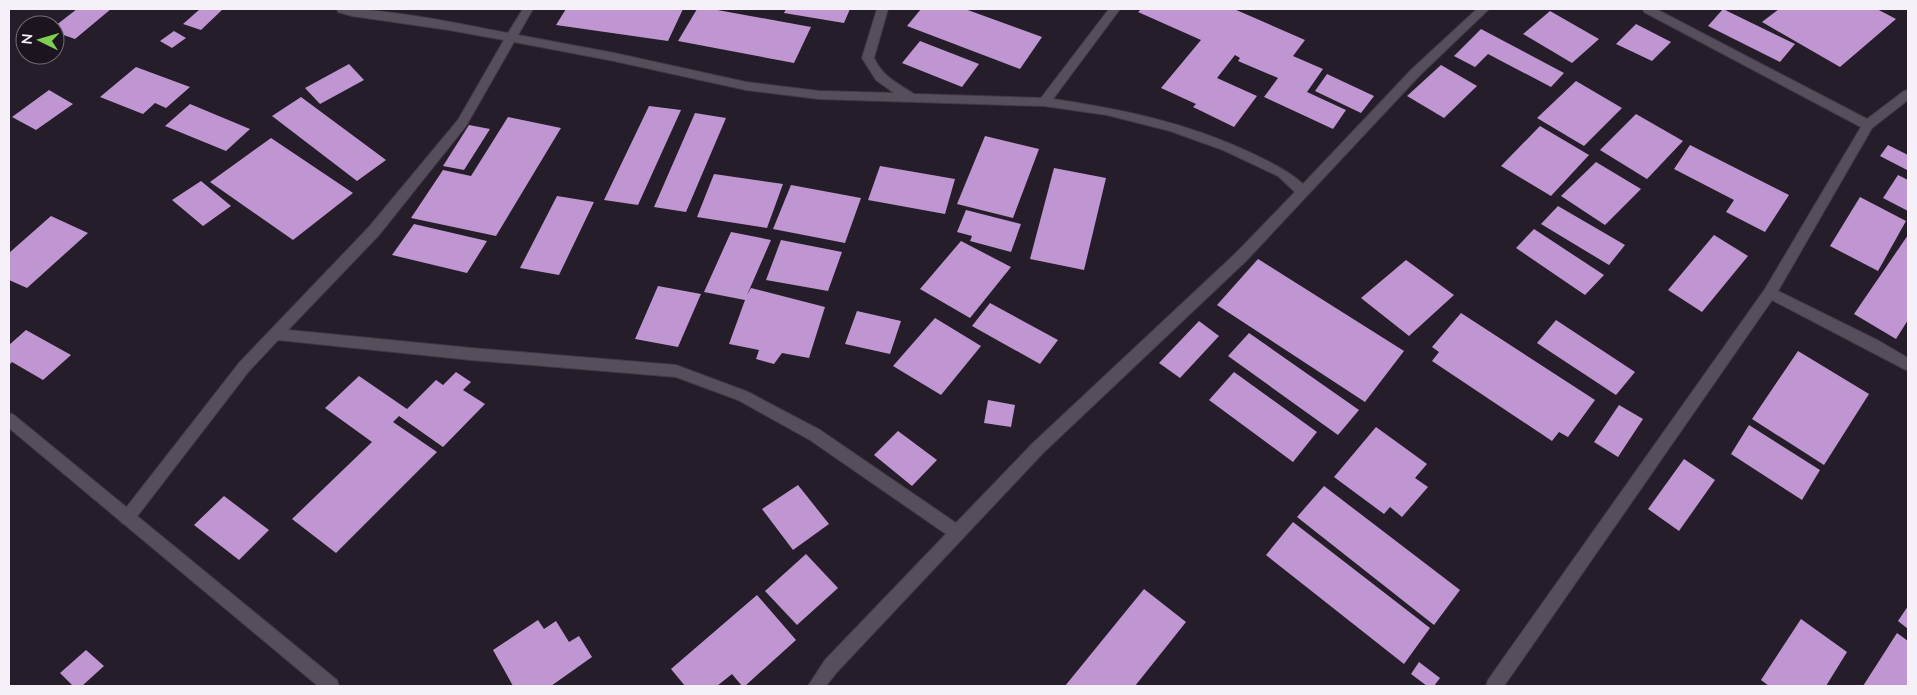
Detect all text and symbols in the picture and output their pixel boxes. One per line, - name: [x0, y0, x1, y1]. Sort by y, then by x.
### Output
- north arrow: [15, 15, 65, 65]
- text: N: [18, 33, 35, 45]

